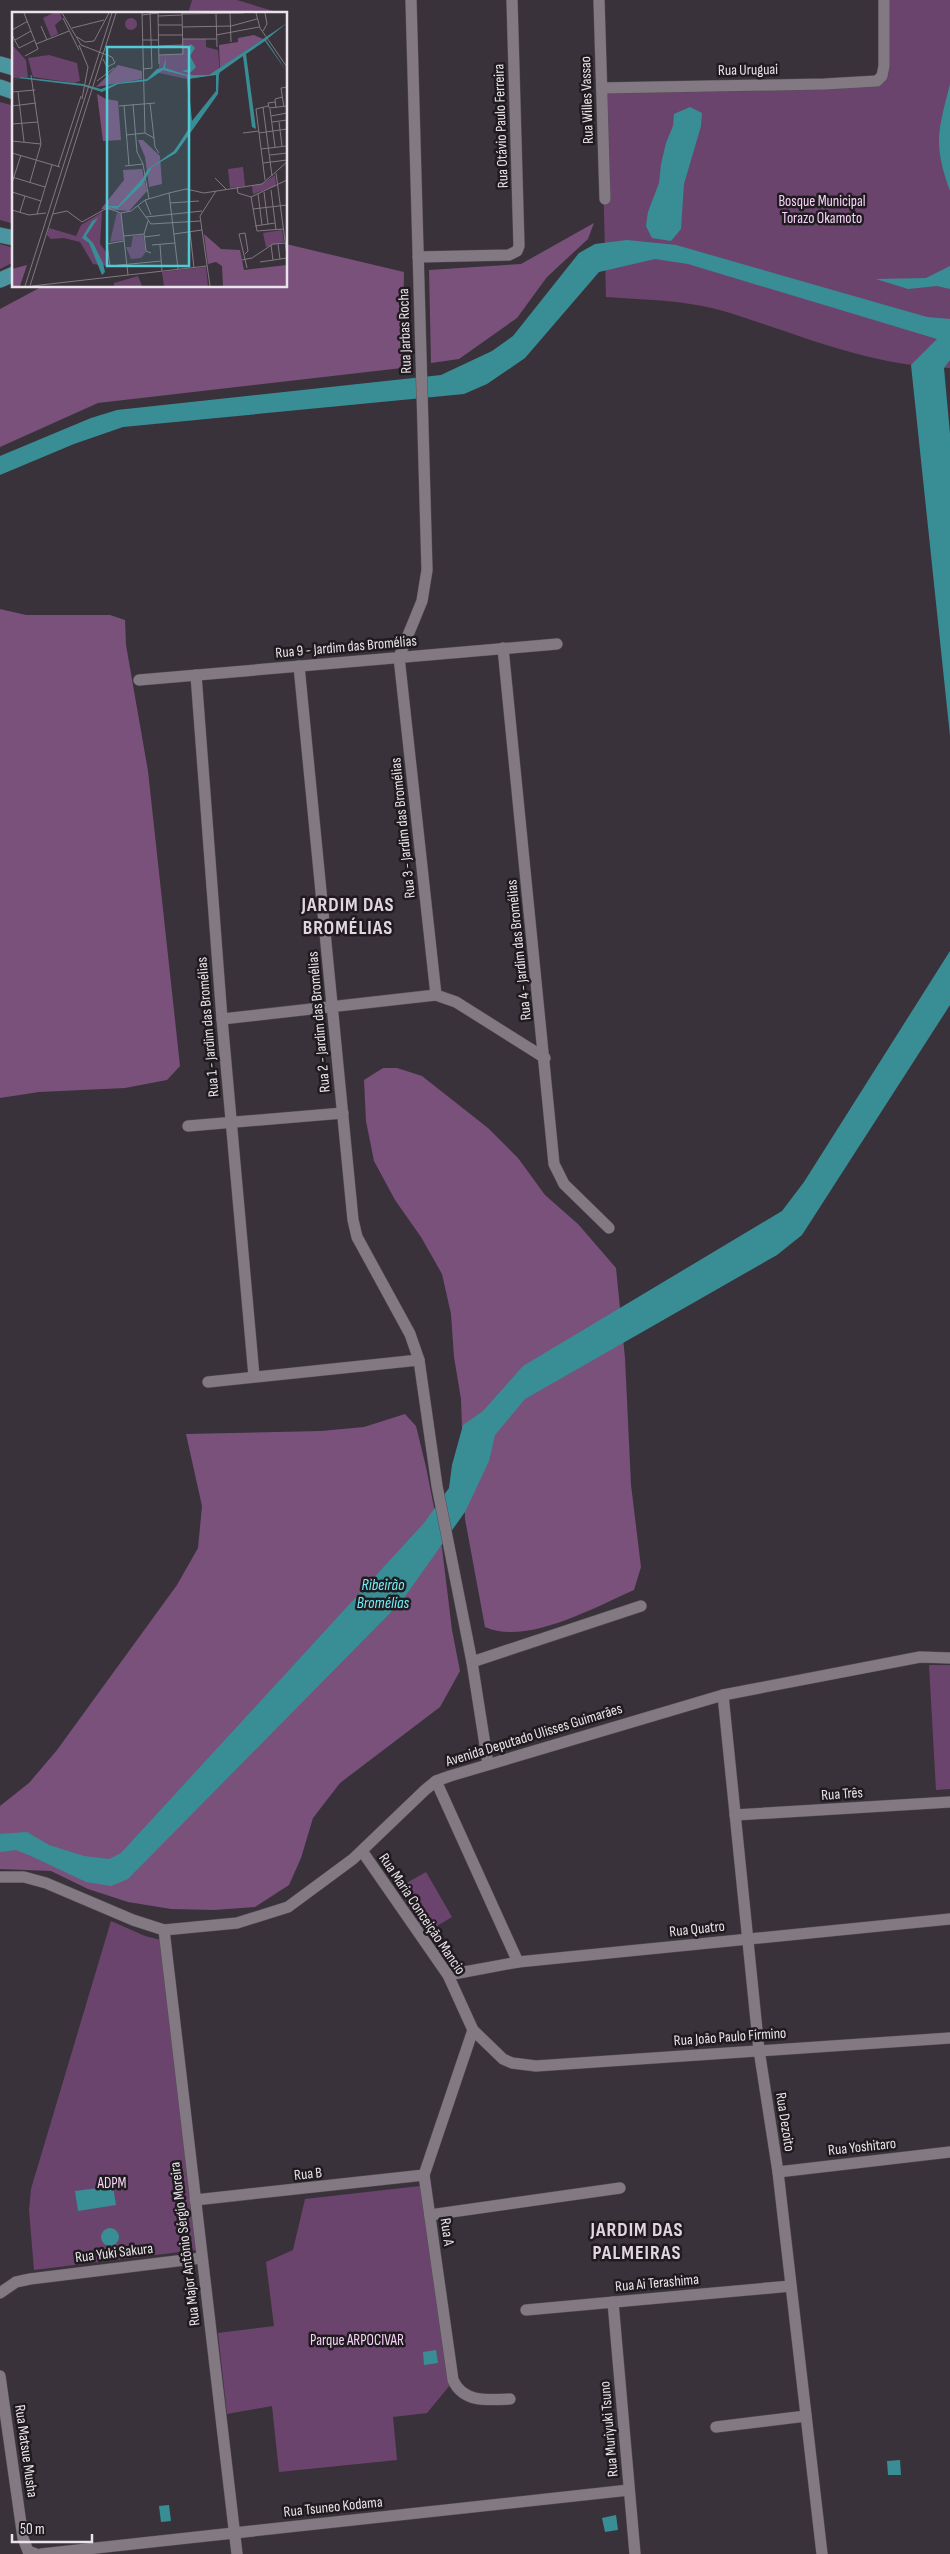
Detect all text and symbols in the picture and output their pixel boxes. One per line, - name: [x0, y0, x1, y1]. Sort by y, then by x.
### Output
- inset map: [12, 12, 288, 288]
- street label: Rua Willes Vassao: [576, 56, 598, 144]
- street label: Rua Uruguai: [718, 60, 778, 80]
- street label: Rua Otávio Paulo Ferreira: [489, 63, 513, 188]
- park label: Bosque Municipal Torazo Okamoto: [778, 192, 866, 228]
- street label: Rua Jarbas Rocha: [394, 288, 416, 374]
- street label: Rua 9 - Jardim das Bromélias: [275, 631, 417, 663]
- street label: Rua 3 - Jardim das Bromélias: [386, 757, 420, 899]
- street label: Rua 4 - Jardim das Bromélias: [502, 879, 536, 1021]
- district label: JARDIM DAS BROMÉLIAS: [301, 893, 394, 940]
- street label: Rua 2 - Jardim das Bromélias: [303, 951, 335, 1093]
- street label: Rua 1 - Jardim das Bromélias: [192, 956, 224, 1098]
- water label: Ribeirão Bromélias: [357, 1576, 410, 1613]
- street label: Avenida Deputado Ulisses Guimarães: [442, 1699, 625, 1771]
- street label: Rua Três: [820, 1783, 864, 1805]
- street label: Rua Maria Conceição Mancio: [374, 1850, 470, 1978]
- street label: Rua Quatro: [668, 1917, 726, 1941]
- street label: Rua João Paulo Firmino: [673, 2024, 787, 2050]
- street label: Rua Dezoito: [771, 2091, 799, 2153]
- street label: Rua Yoshitaro: [827, 2134, 897, 2160]
- street label: Rua Major Antônio Sérgio Moreira: [165, 2161, 204, 2327]
- street label: Rua B: [293, 2163, 323, 2185]
- park label: ADPM: [96, 2174, 127, 2193]
- street label: Rua A: [436, 2217, 458, 2248]
- district label: JARDIM DAS PALMEIRAS: [590, 2218, 683, 2265]
- street label: Rua Yuki Sakura: [74, 2239, 154, 2267]
- street label: Rua Ai Terashima: [614, 2270, 700, 2296]
- park label: Parque ARPOCIVAR: [310, 2331, 404, 2350]
- street label: Rua Muriyuki Tsuno: [595, 2380, 623, 2478]
- street label: Rua Matsue Musha: [10, 2403, 42, 2499]
- street label: Rua Tsuneo Kodama: [283, 2492, 384, 2522]
- scale bar: [12, 2512, 92, 2544]
- text: 50 m: [20, 2520, 45, 2539]

